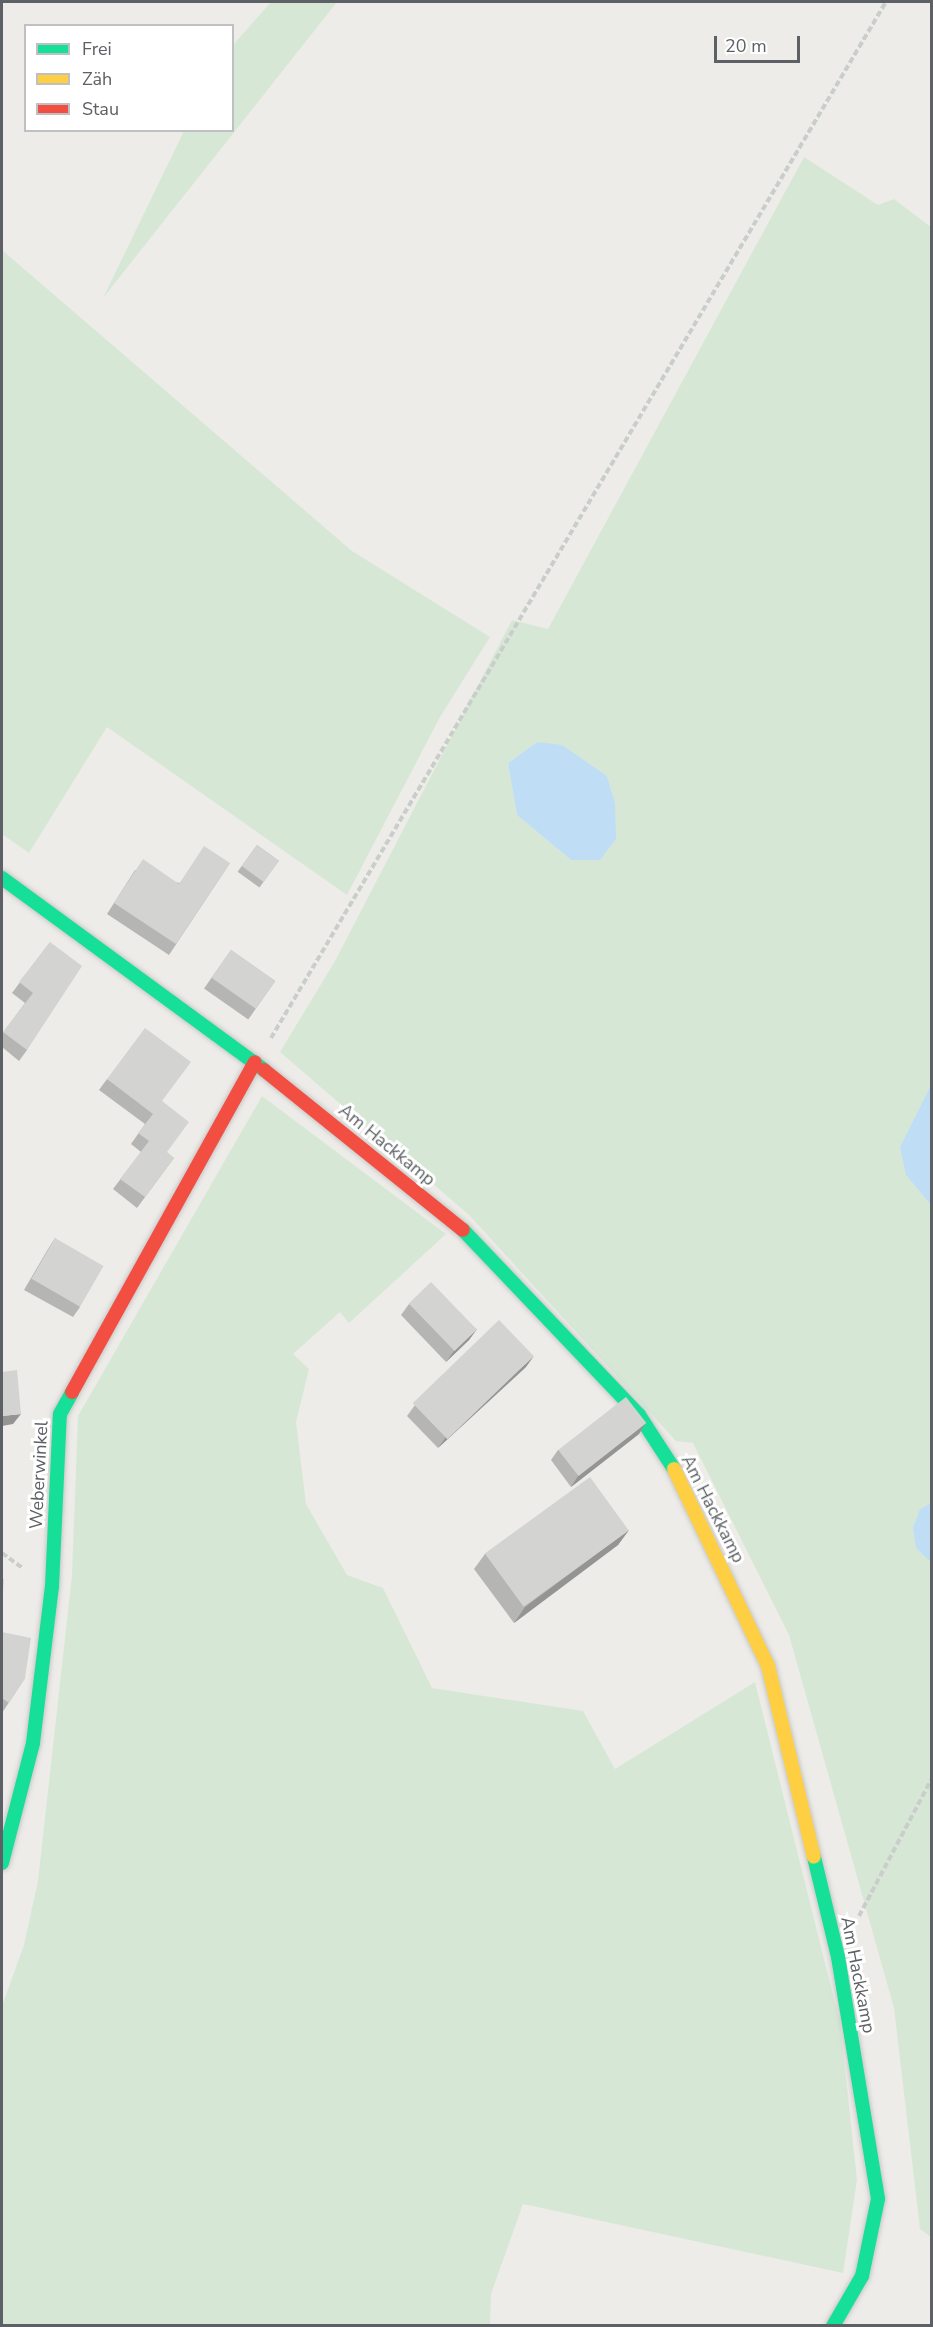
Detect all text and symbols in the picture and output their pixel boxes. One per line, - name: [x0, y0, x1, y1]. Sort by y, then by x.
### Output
- legend: [24, 24, 234, 132]
- scale bar: [717, 24, 802, 62]
- text: 20 m: [725, 34, 767, 58]
- text: Frei: [82, 37, 112, 61]
- text: Zäh: [82, 67, 112, 91]
- text: Stau: [82, 97, 119, 121]
- street label: Am Hackkamp: [334, 1099, 440, 1191]
- street label: Weberwinkel: [25, 1420, 53, 1530]
- street label: Am Hackkamp: [677, 1451, 749, 1567]
- street label: Am Hackkamp: [836, 1915, 880, 2035]

